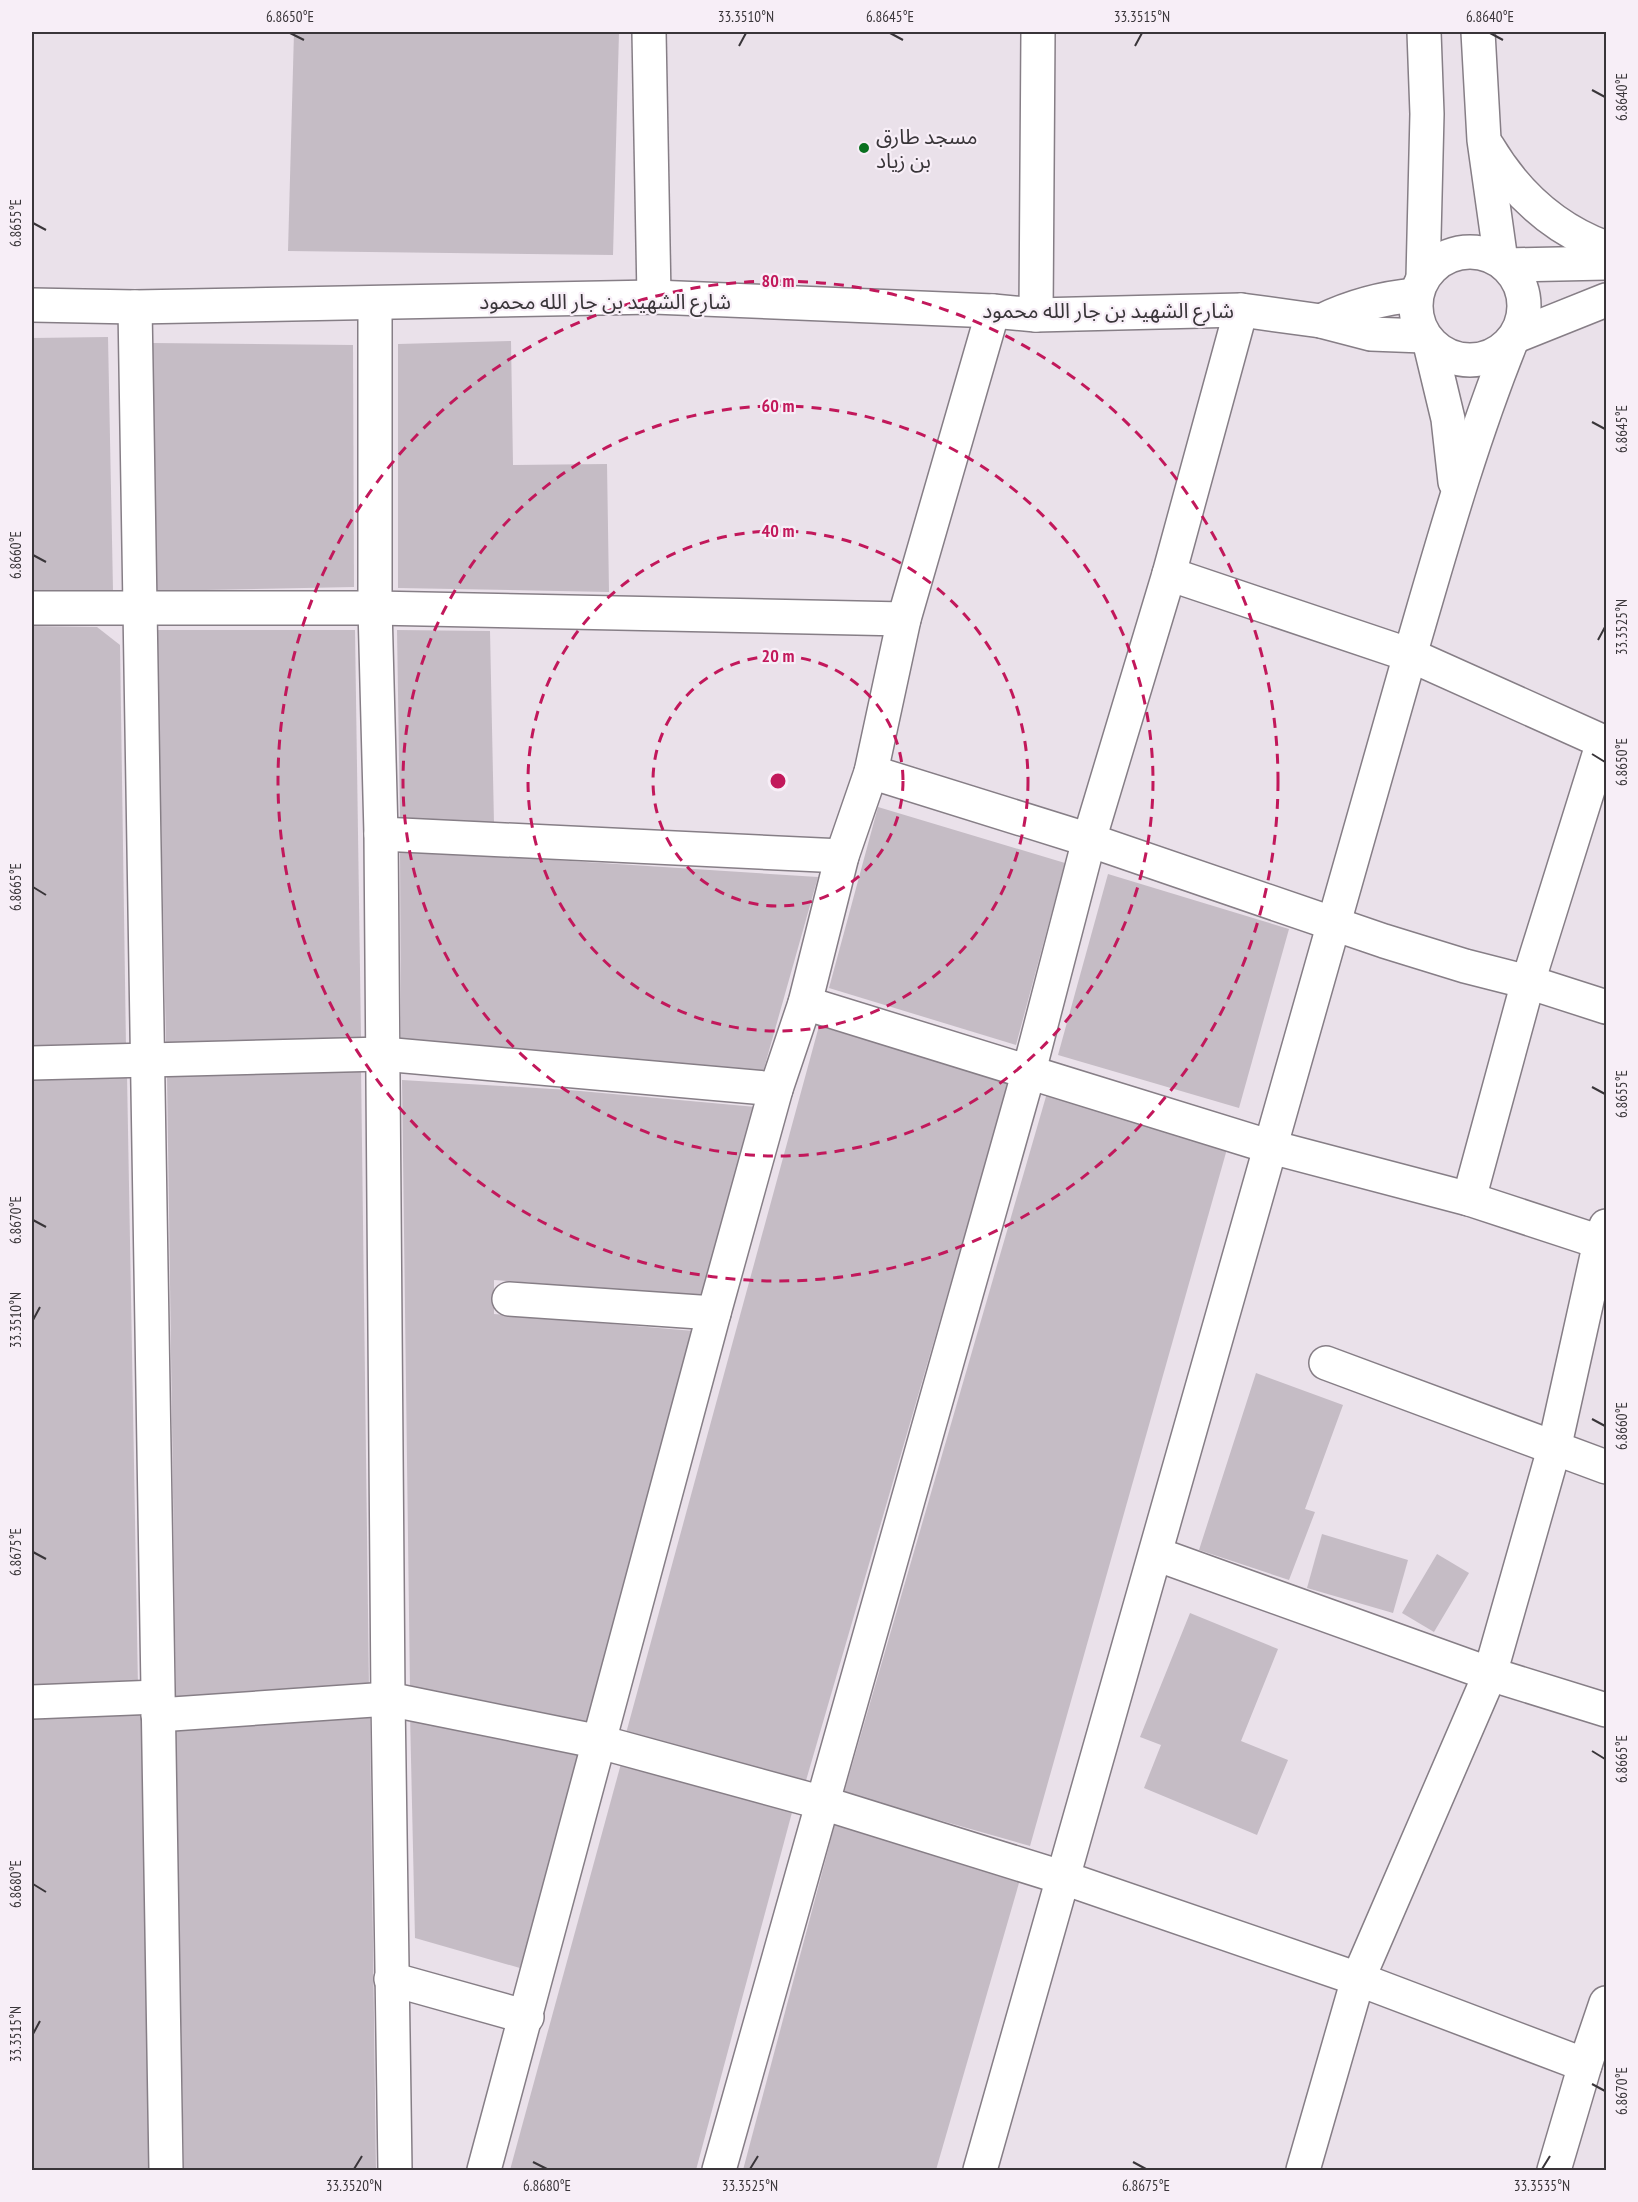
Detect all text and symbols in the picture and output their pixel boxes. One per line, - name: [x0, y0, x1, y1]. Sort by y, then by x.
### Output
- text: 6.8650°E: [266, 7, 314, 26]
- text: 33.3510°N: [718, 7, 774, 26]
- text: 6.8645°E: [866, 7, 914, 26]
- text: 33.3515°N: [1114, 7, 1170, 26]
- text: 6.8640°E: [1466, 7, 1514, 26]
- text: 6.8640°E: [1612, 73, 1631, 121]
- place label: مسجد طارق بن زياد: [876, 123, 978, 174]
- marker: مسجد طارق بن زياد: [857, 141, 871, 155]
- text: 6.8655°E: [6, 199, 25, 247]
- text: 80 m: [762, 269, 794, 292]
- street label: شارع الشهيد بن جار الله محمود: [479, 288, 731, 317]
- street label: شارع الشهيد بن جار الله محمود: [982, 297, 1234, 326]
- text: 60 m: [762, 394, 794, 417]
- text: 6.8645°E: [1612, 405, 1631, 453]
- text: 40 m: [762, 519, 794, 542]
- text: 6.8660°E: [6, 531, 25, 579]
- text: 33.3525°N: [1612, 599, 1631, 655]
- text: 20 m: [762, 644, 794, 667]
- text: 6.8650°E: [1612, 738, 1631, 786]
- centre of rings: [768, 771, 788, 791]
- text: 6.8665°E: [6, 863, 25, 911]
- text: 6.8655°E: [1612, 1070, 1631, 1118]
- text: 6.8670°E: [6, 1196, 25, 1244]
- text: 33.3510°N: [6, 1292, 25, 1348]
- text: 6.8660°E: [1612, 1402, 1631, 1450]
- text: 6.8675°E: [6, 1528, 25, 1576]
- text: 6.8665°E: [1612, 1735, 1631, 1783]
- text: 6.8680°E: [6, 1860, 25, 1908]
- text: 33.3515°N: [6, 2006, 25, 2062]
- text: 6.8670°E: [1612, 2067, 1631, 2115]
- text: 33.3520°N: [326, 2176, 382, 2195]
- text: 6.8680°E: [523, 2176, 571, 2195]
- text: 33.3525°N: [722, 2176, 778, 2195]
- text: 6.8675°E: [1122, 2176, 1170, 2195]
- text: 33.3535°N: [1514, 2176, 1570, 2195]

